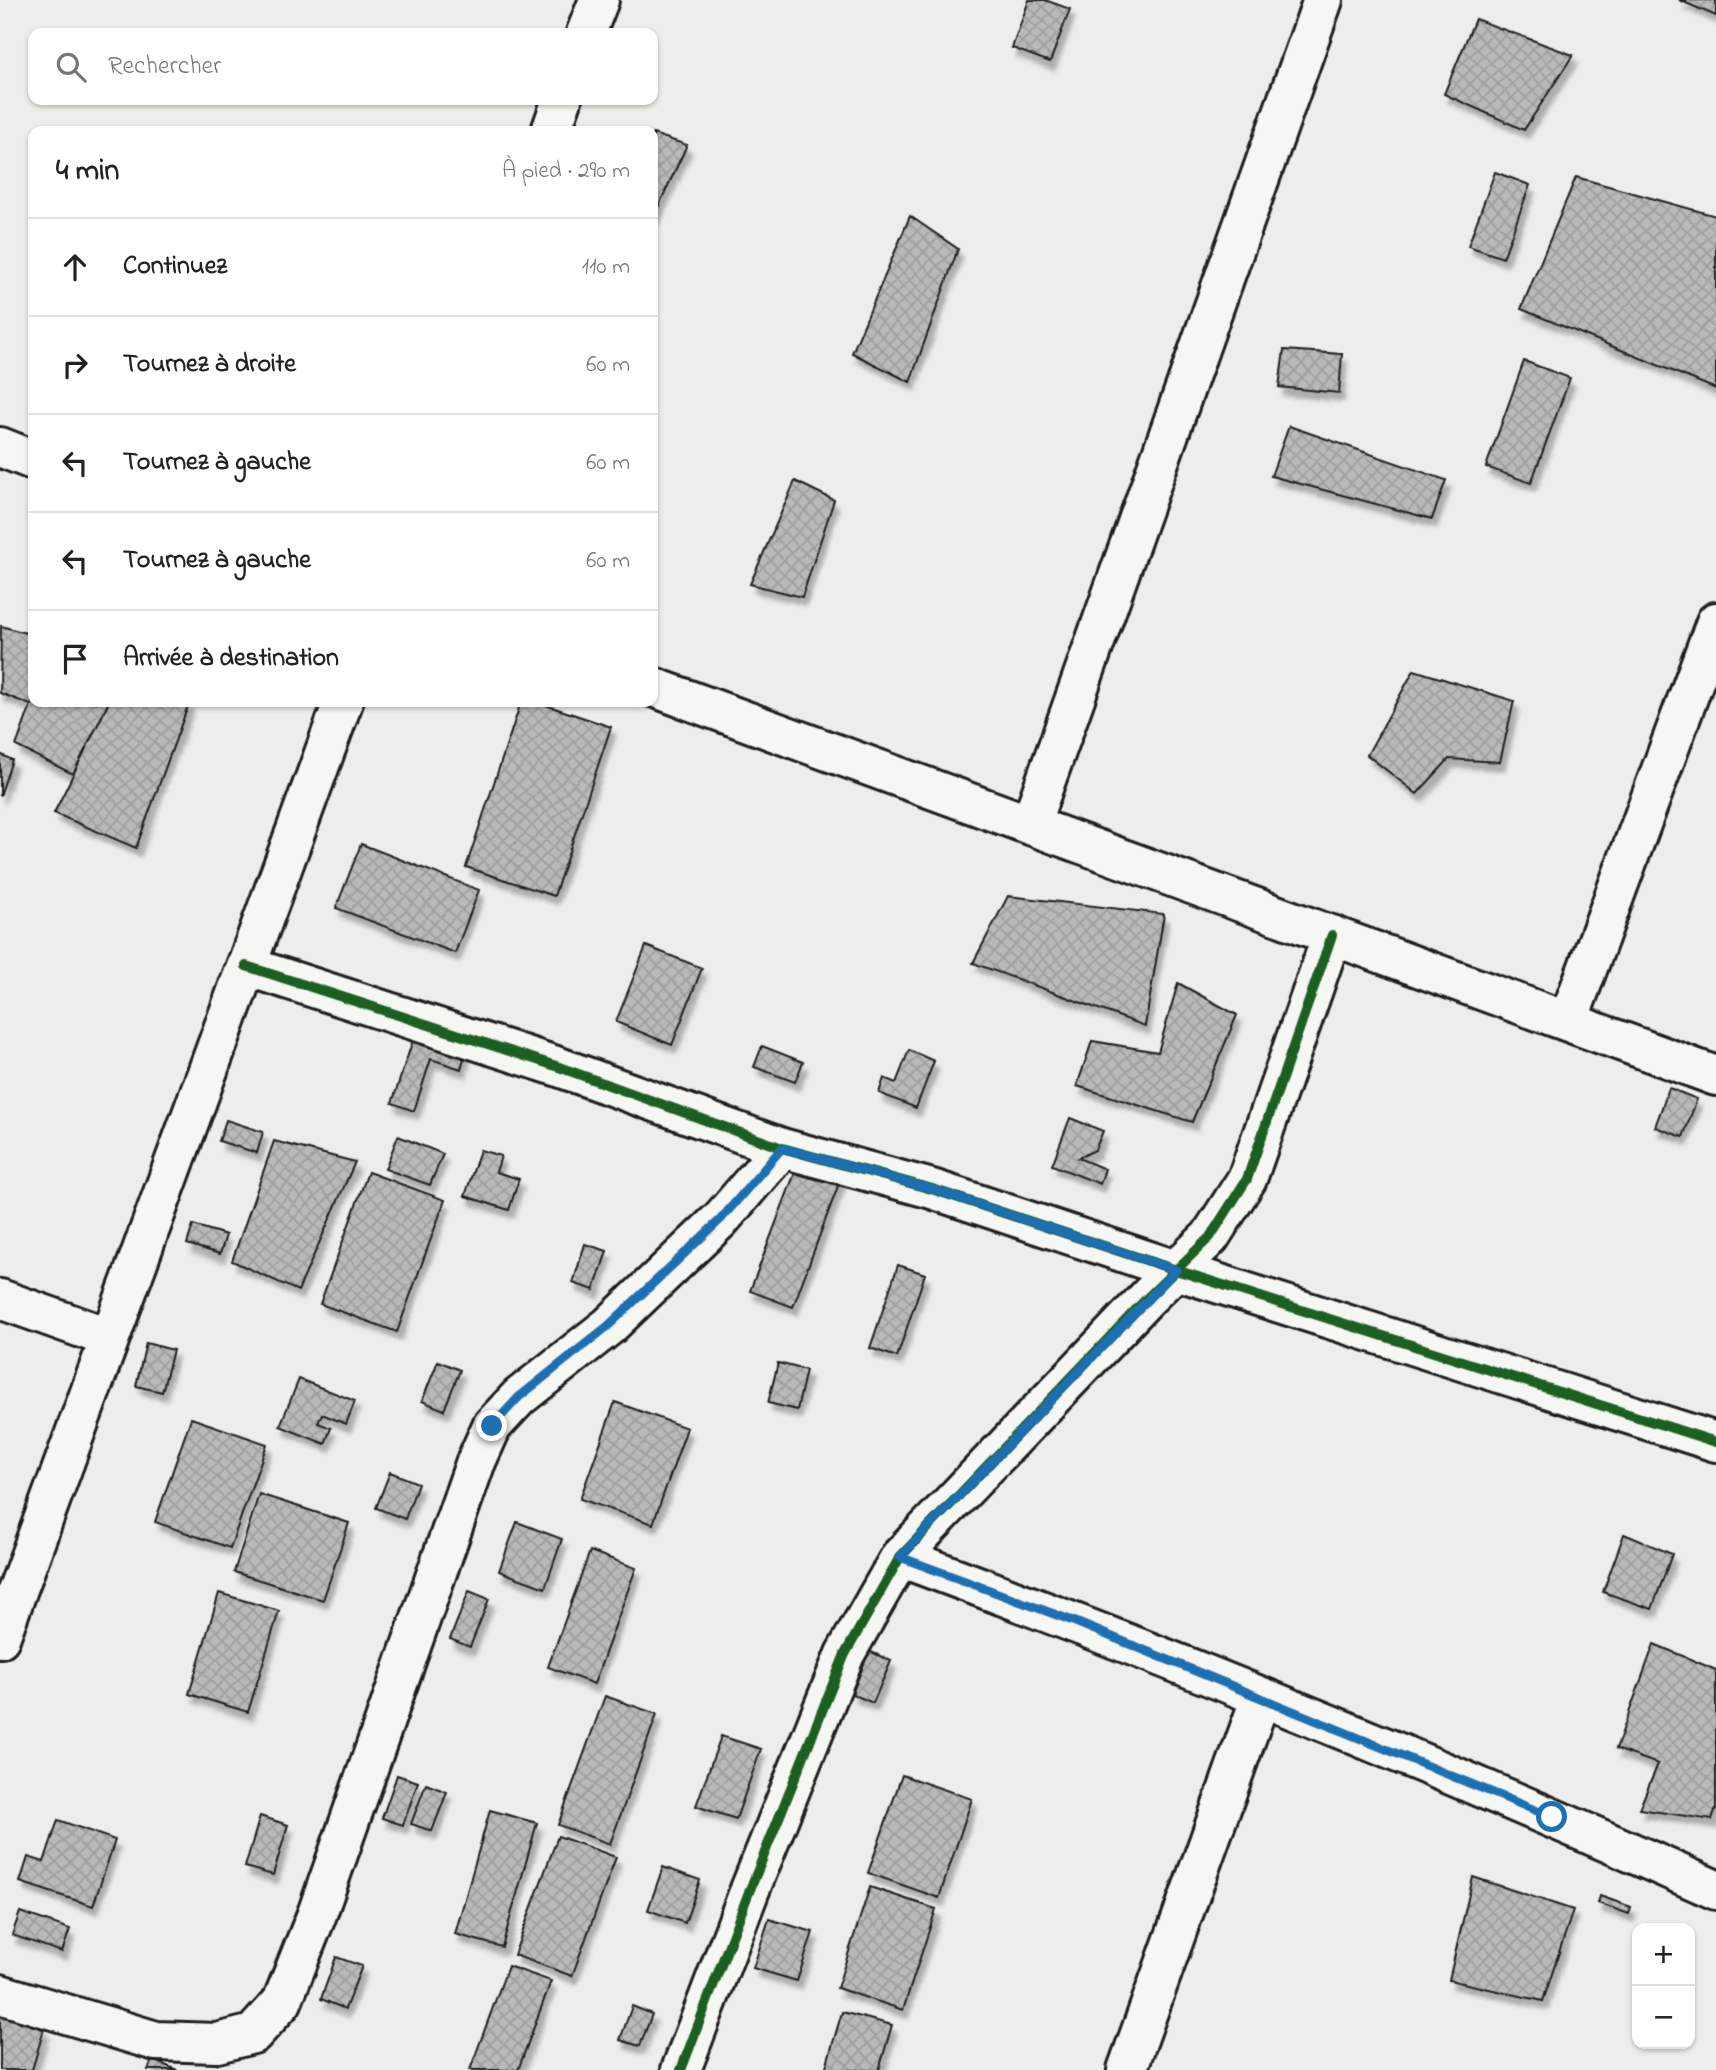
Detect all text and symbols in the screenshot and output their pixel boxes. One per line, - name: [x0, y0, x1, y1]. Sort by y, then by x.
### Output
- search box: [28, 28, 658, 105]
- icon: search: [52, 48, 90, 86]
- text: Rechercher: [108, 48, 221, 86]
- text: 4 min: [56, 150, 119, 194]
- text: À pied · 290 m: [502, 155, 630, 188]
- icon: ahead: [56, 248, 94, 286]
- text: Continuez: [123, 248, 227, 286]
- text: 110 m: [582, 251, 630, 284]
- icon: right: [56, 346, 94, 384]
- text: Tournez à droite: [123, 346, 296, 384]
- text: 60 m: [586, 349, 630, 382]
- icon: left: [56, 444, 94, 482]
- text: Tournez à gauche: [123, 444, 311, 482]
- text: 60 m: [586, 447, 630, 480]
- icon: left: [56, 542, 94, 580]
- text: Tournez à gauche: [123, 542, 311, 580]
- text: 60 m: [586, 545, 630, 578]
- icon: arrive: [56, 640, 94, 678]
- text: Arrivée à destination: [123, 640, 339, 678]
- route end: [476, 1410, 507, 1441]
- route start: [1536, 1801, 1567, 1832]
- map controls: [1632, 1923, 1695, 2049]
- button: +: [1632, 1923, 1695, 1986]
- button: −: [1632, 1986, 1695, 2049]

